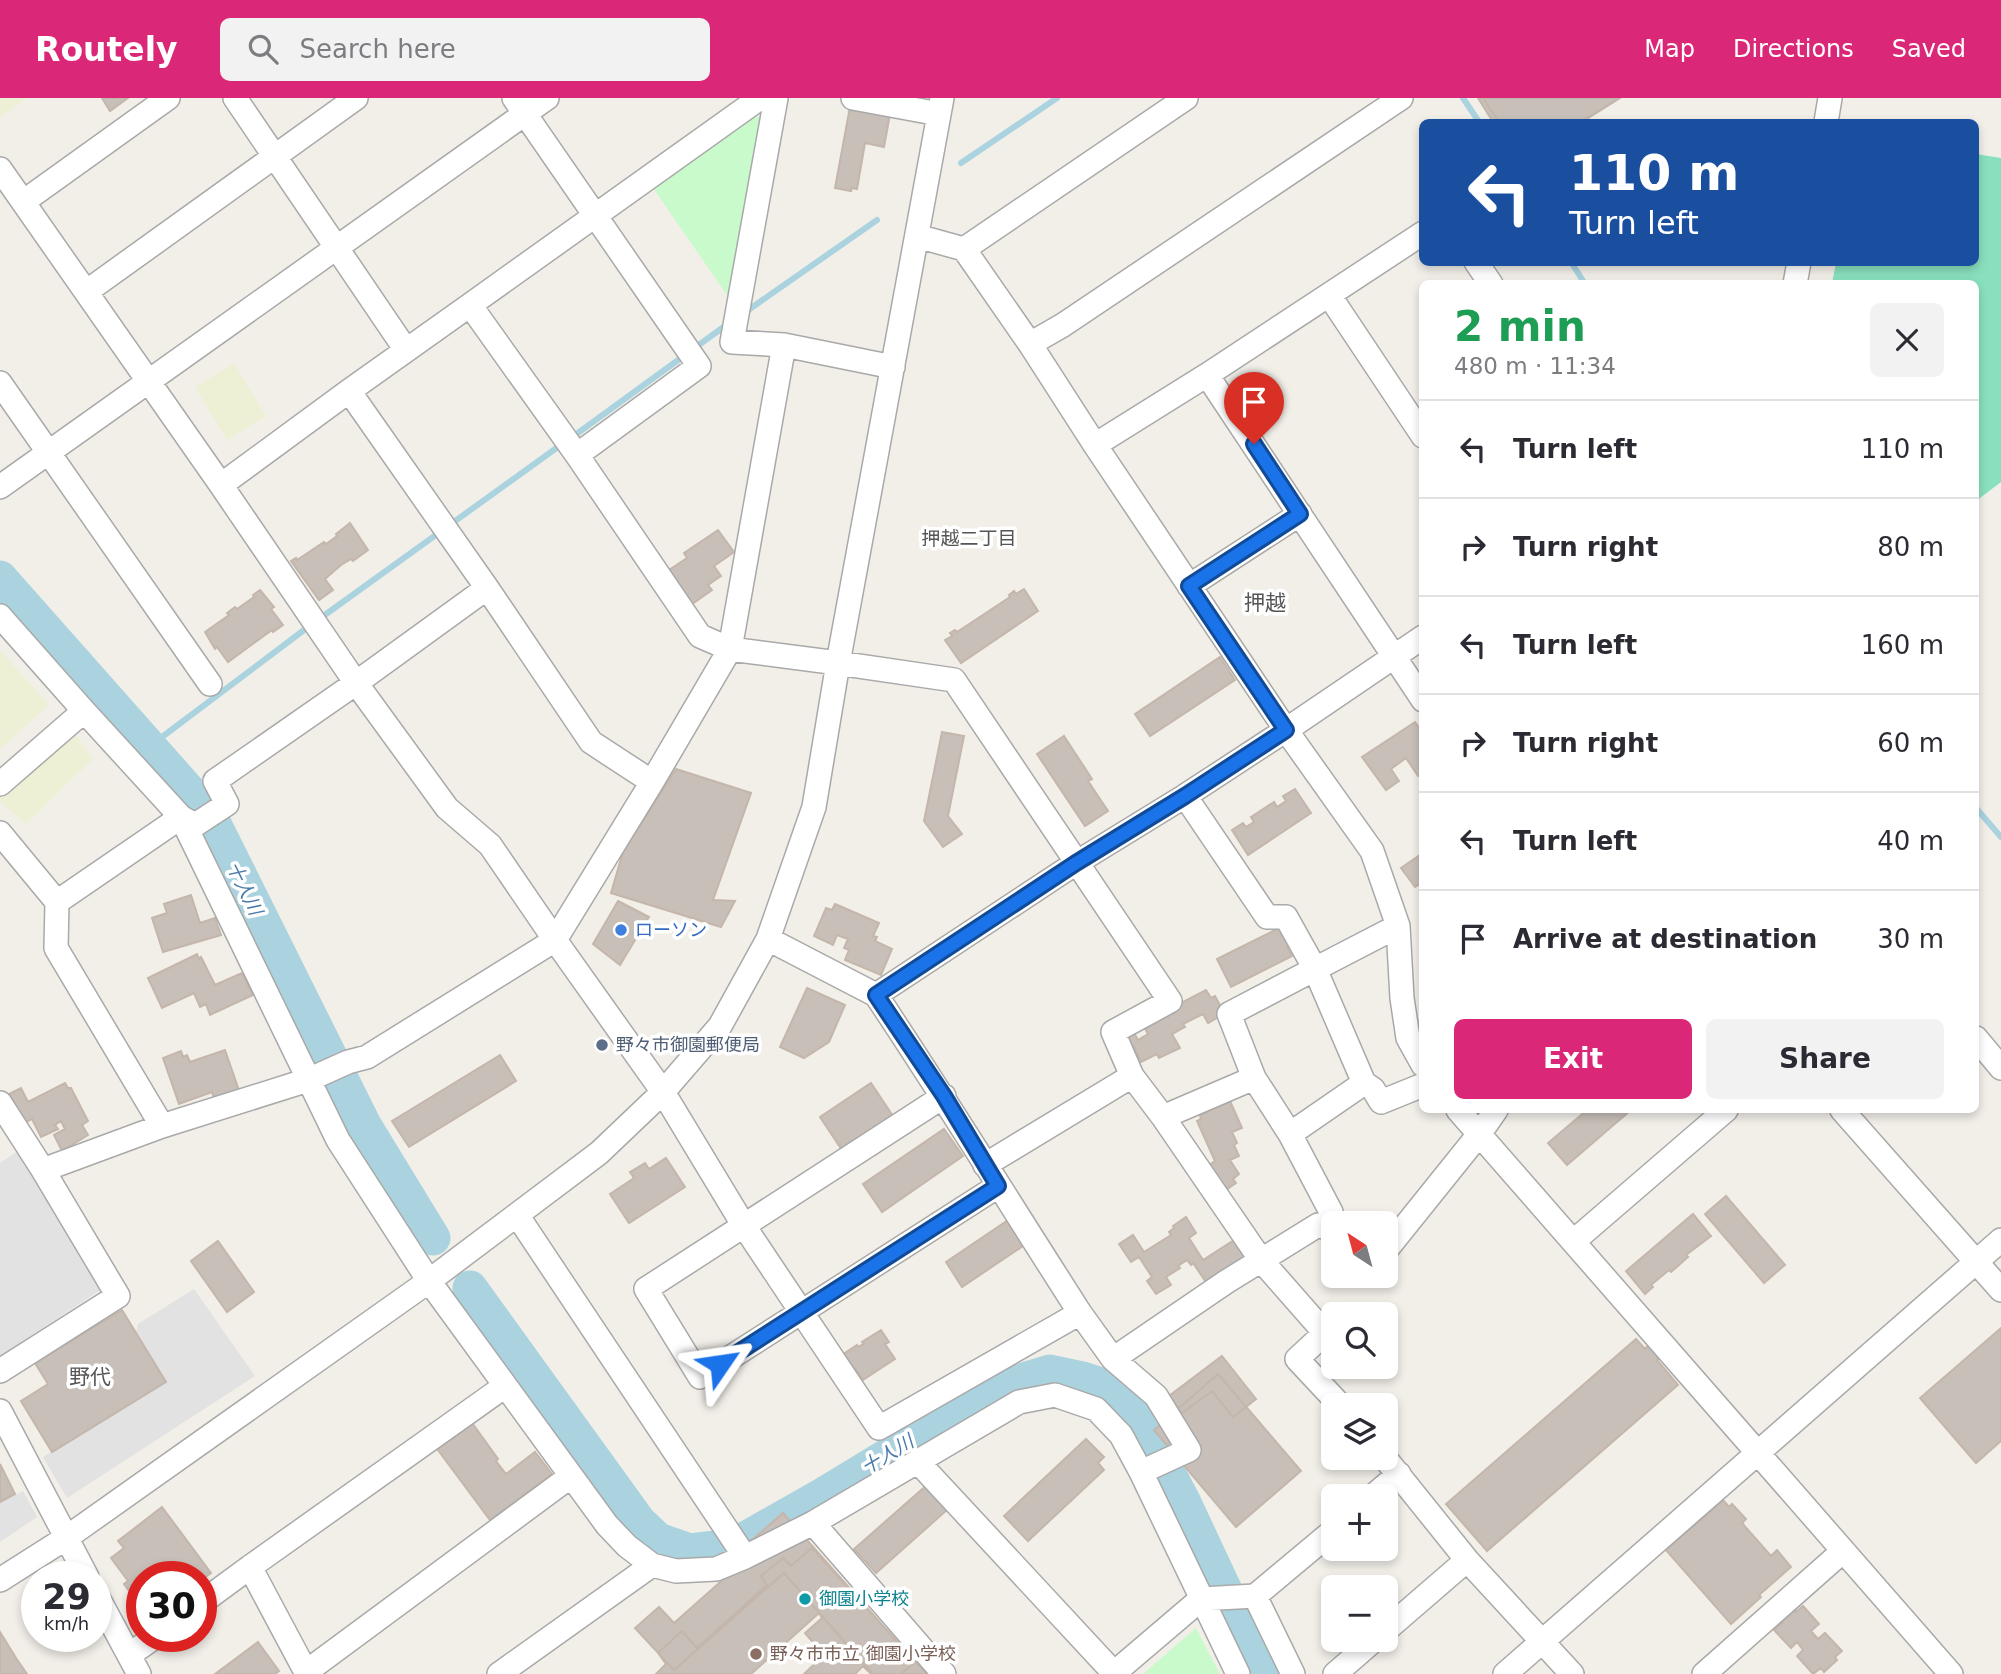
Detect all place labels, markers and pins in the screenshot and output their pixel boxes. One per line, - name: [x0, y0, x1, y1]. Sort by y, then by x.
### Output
- pin: [1224, 372, 1284, 444]
- place label: ローソン: [635, 919, 707, 940]
- marker: ローソン: [613, 922, 629, 938]
- place label: 野々市御園郵便局: [616, 1034, 760, 1055]
- marker: 野々市御園郵便局: [594, 1037, 610, 1053]
- place label: 御園小学校: [819, 1588, 909, 1609]
- marker: 御園小学校: [797, 1591, 813, 1607]
- place label: 野々市市立 御園小学校: [770, 1643, 956, 1664]
- marker: 野々市市立 御園小学校: [748, 1646, 764, 1662]

